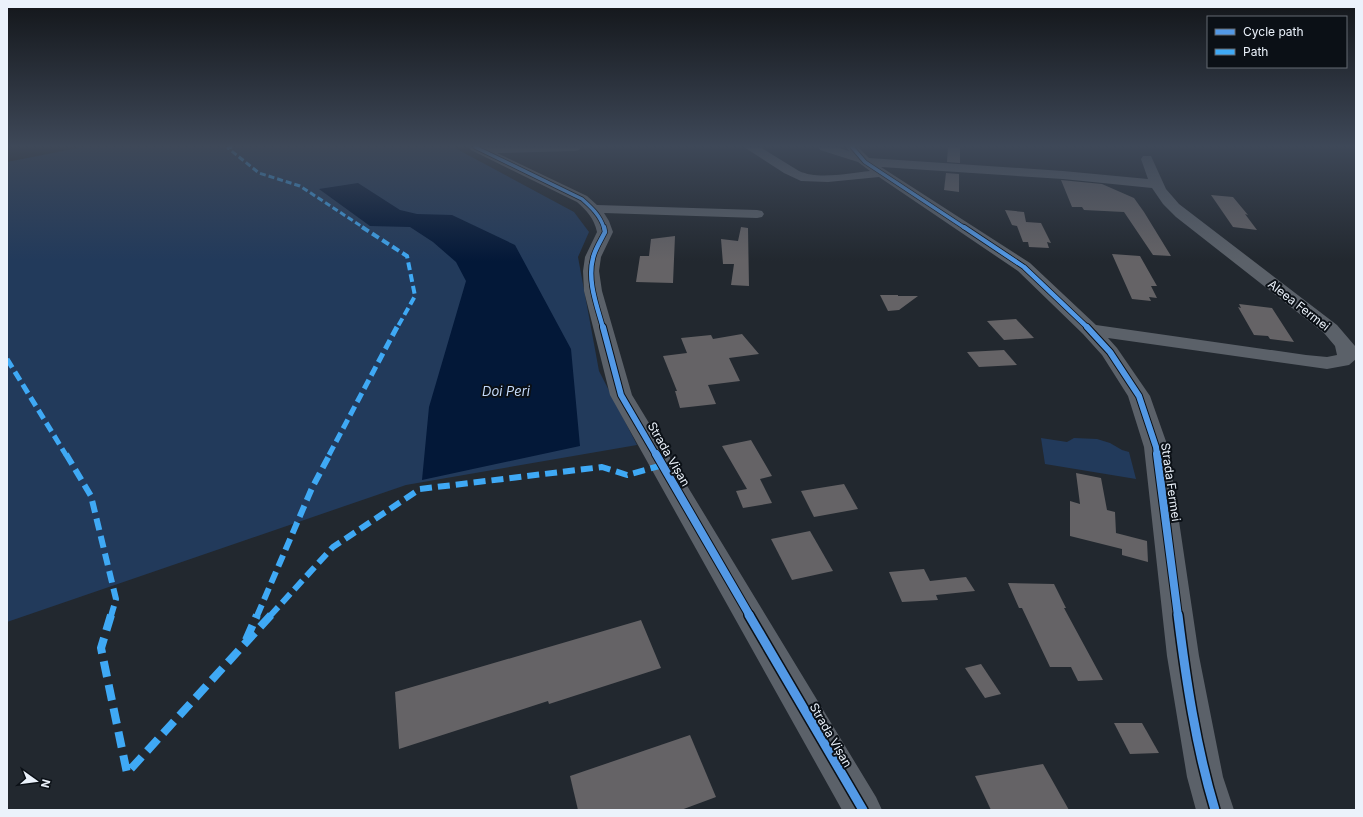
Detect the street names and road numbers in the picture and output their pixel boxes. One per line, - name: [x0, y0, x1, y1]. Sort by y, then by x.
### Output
- street label: Aleea Fermei: [1265, 276, 1333, 334]
- street label: Strada Vișan: [645, 419, 693, 489]
- street label: Strada Fermei: [1158, 442, 1184, 522]
- street label: Strada Vișan: [807, 700, 855, 770]

